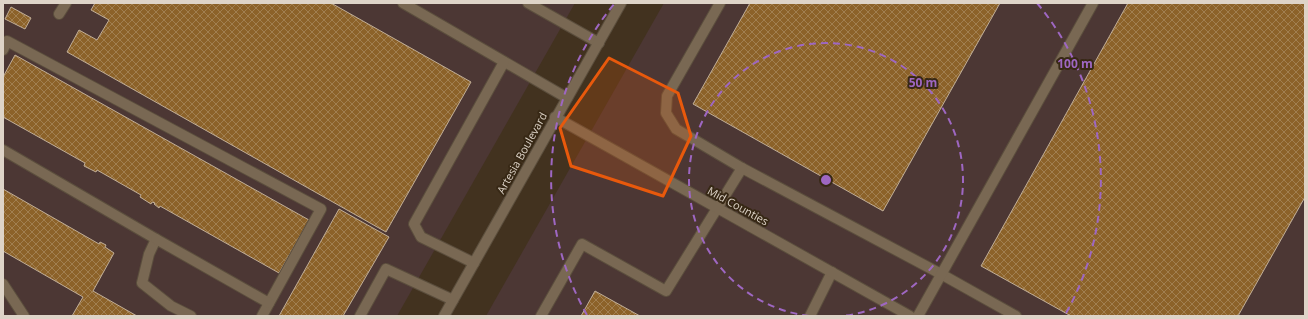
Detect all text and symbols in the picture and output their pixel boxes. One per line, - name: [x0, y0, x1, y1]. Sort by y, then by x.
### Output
- text: 100 m: [1057, 55, 1093, 72]
- text: 50 m: [909, 74, 937, 91]
- street label: Artesia Boulevard: [493, 109, 550, 196]
- centre of rings: [819, 173, 833, 187]
- street label: Mid Counties: [705, 183, 771, 228]

